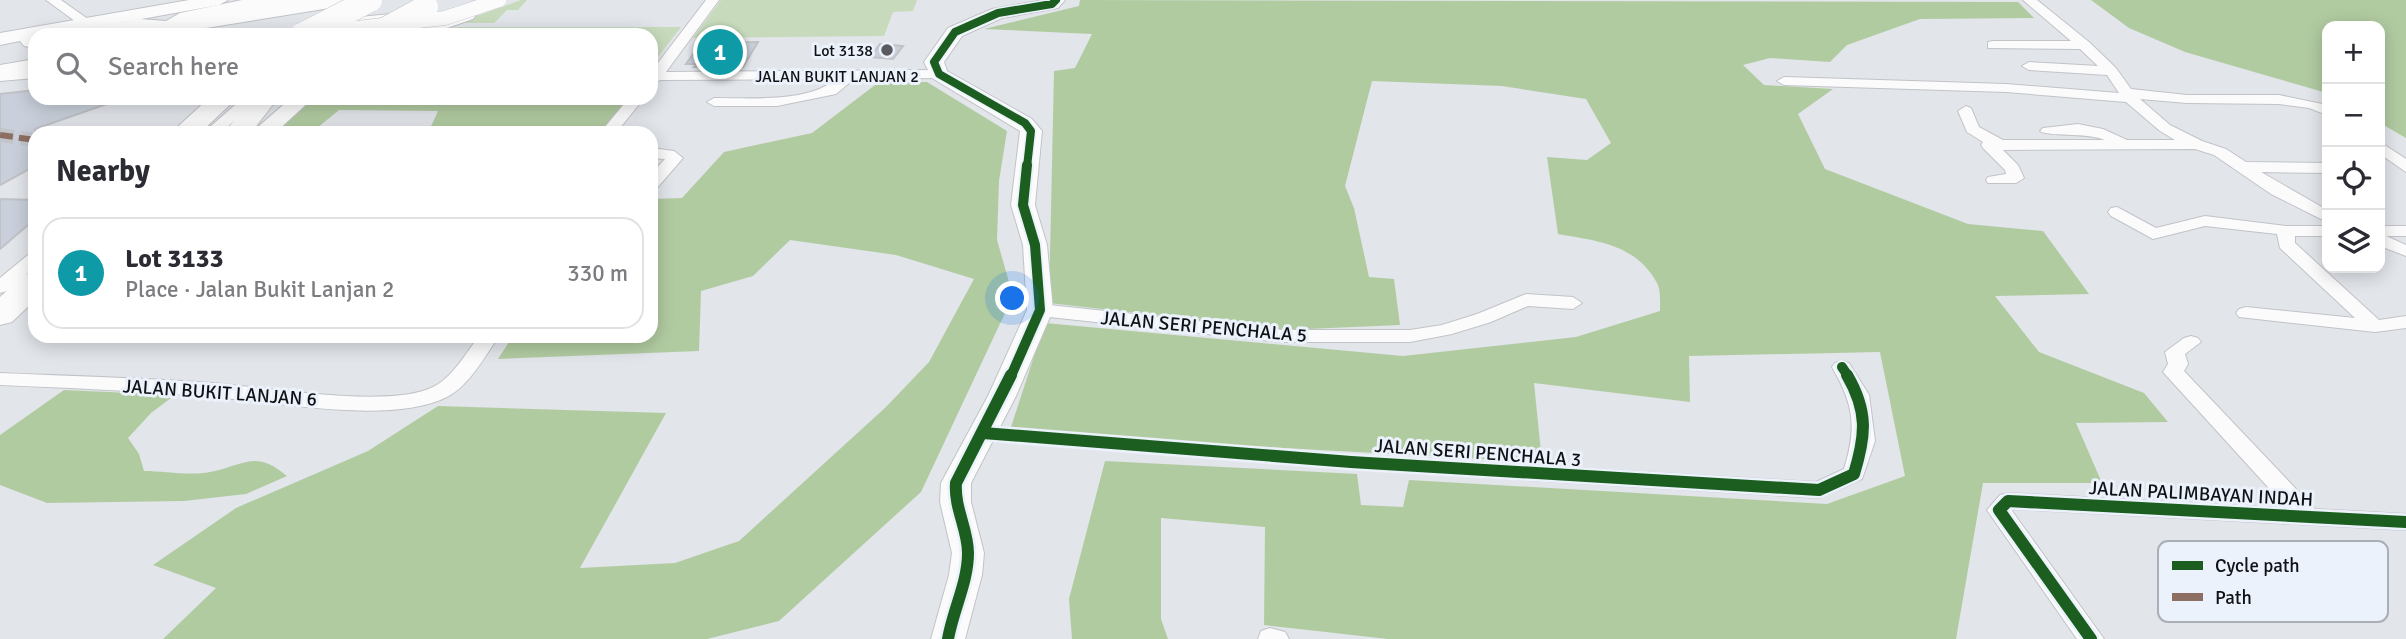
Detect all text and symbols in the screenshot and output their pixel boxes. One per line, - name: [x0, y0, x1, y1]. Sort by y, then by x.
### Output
- map controls: [2322, 21, 2385, 273]
- button: +: [2322, 21, 2385, 84]
- pin: 1: [697, 26, 743, 78]
- search box: [28, 28, 658, 105]
- place label: Lot 3138: [813, 41, 873, 61]
- marker: Lot 3138: [879, 42, 895, 58]
- icon: search: [52, 48, 90, 86]
- text: Search here: [108, 51, 239, 83]
- street label: JALAN BUKIT LANJAN 2: [755, 67, 919, 87]
- button: −: [2322, 84, 2385, 147]
- button: locate: [2322, 147, 2385, 210]
- text: Nearby: [56, 153, 150, 190]
- button: layers: [2322, 210, 2385, 273]
- text: Lot 3133: [125, 243, 224, 275]
- text: 1: [75, 259, 87, 288]
- text: 330 m: [567, 259, 628, 288]
- text: Place · Jalan Bukit Lanjan 2: [125, 275, 394, 304]
- your location: [995, 281, 1029, 315]
- street label: JALAN SERI PENCHALA 5: [1100, 306, 1308, 348]
- street label: JALAN BUKIT LANJAN 6: [122, 374, 318, 412]
- street label: JALAN SERI PENCHALA 3: [1374, 434, 1582, 472]
- street label: JALAN PALIMBAYAN INDAH: [2088, 476, 2314, 512]
- legend: [2158, 541, 2388, 622]
- text: Cycle path: [2215, 554, 2300, 578]
- text: Path: [2215, 586, 2252, 610]

